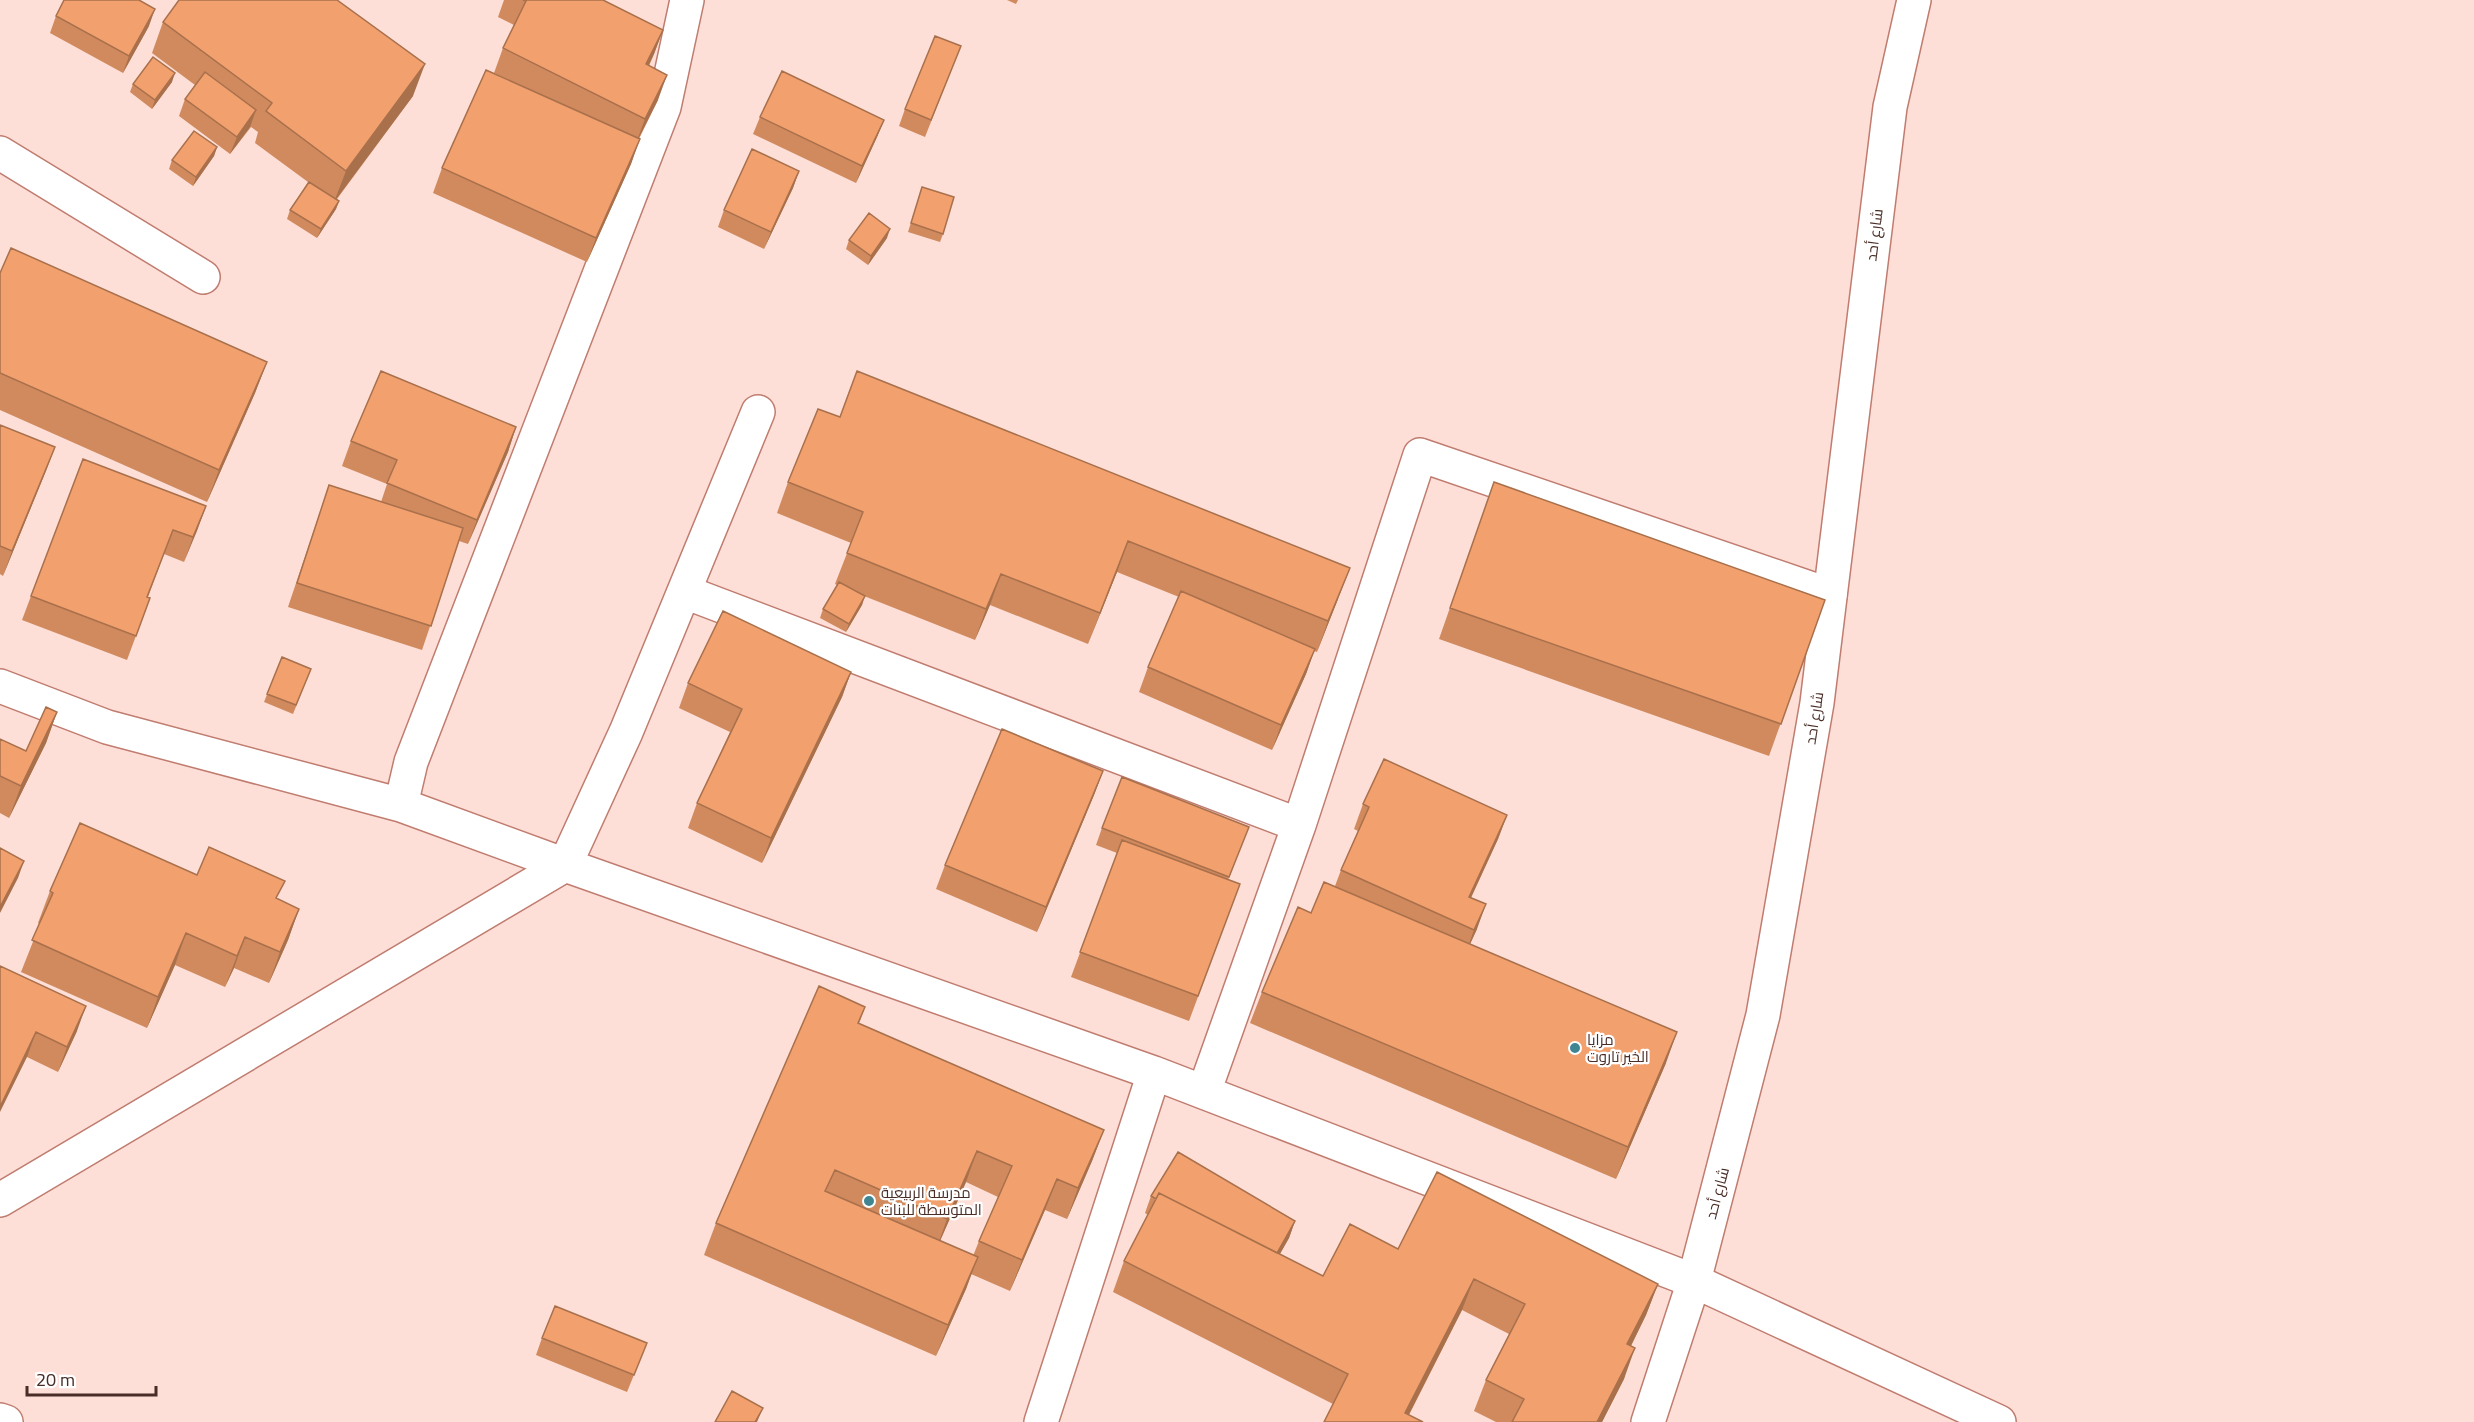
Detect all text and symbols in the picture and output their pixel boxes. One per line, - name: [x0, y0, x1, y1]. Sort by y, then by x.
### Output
- street label: شارع أحد: [1856, 207, 1892, 263]
- street label: شارع أحد: [1796, 690, 1832, 746]
- place label: مزايا الخير تاروت: [1587, 1025, 1649, 1071]
- marker: مزايا الخير تاروت: [1568, 1041, 1582, 1055]
- street label: شارع أحد: [1696, 1164, 1738, 1222]
- place label: مدرسة الربيعية المتوسطة للبنات: [881, 1178, 982, 1224]
- marker: مدرسة الربيعية المتوسطة للبنات: [862, 1194, 876, 1208]
- scale bar: [27, 1359, 156, 1397]
- text: 20 m: [36, 1363, 75, 1396]

